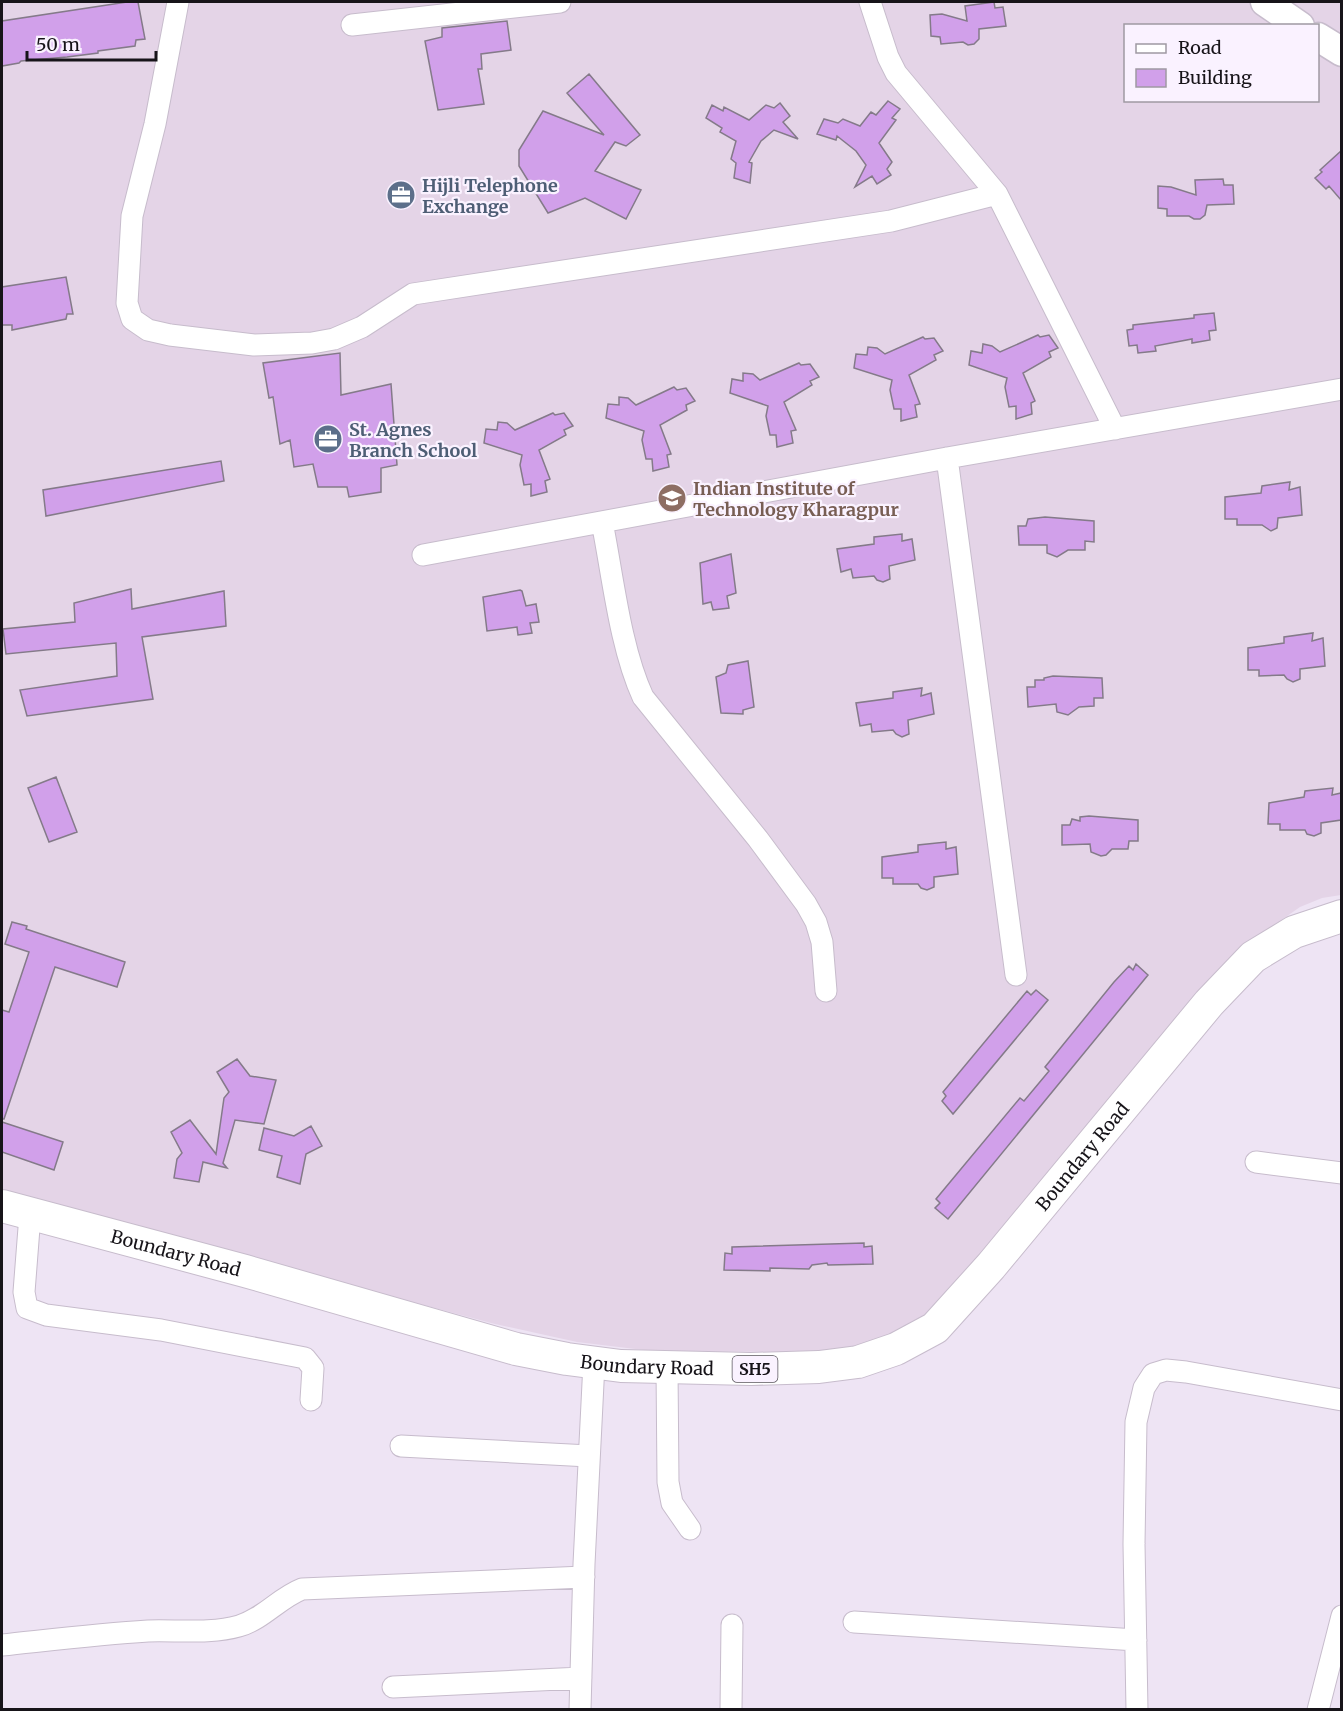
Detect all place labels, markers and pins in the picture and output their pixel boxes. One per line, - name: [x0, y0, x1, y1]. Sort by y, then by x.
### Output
- place label: Hijli Telephone Exchange: [422, 174, 558, 218]
- office icon: Hijli Telephone Exchange: [385, 179, 417, 211]
- place label: St. Agnes Branch School: [349, 418, 477, 462]
- office icon: St. Agnes Branch School: [312, 423, 344, 455]
- place label: Indian Institute of Technology Kharagpur: [693, 477, 899, 521]
- school or university icon: Indian Institute of Technology Kharagpur: [656, 482, 688, 514]

